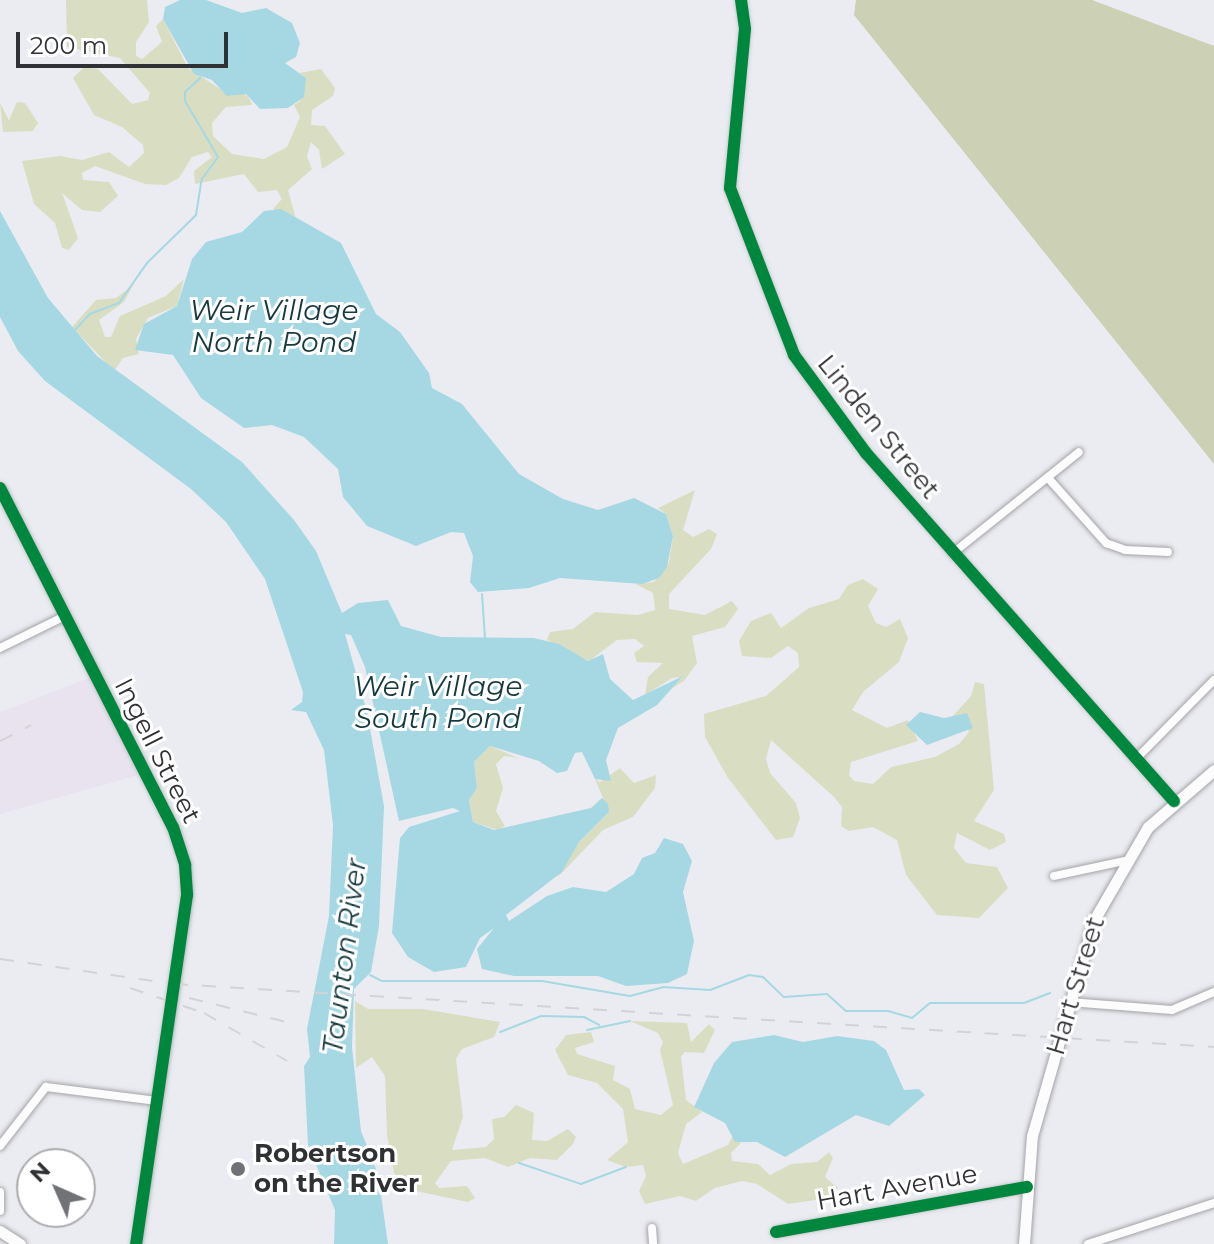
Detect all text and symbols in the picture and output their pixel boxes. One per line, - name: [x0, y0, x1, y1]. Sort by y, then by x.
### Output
- scale bar: [20, 16, 232, 66]
- text: 200 m: [30, 31, 107, 60]
- water label: Weir Village North Pond: [190, 293, 358, 359]
- street label: Linden Street: [810, 349, 946, 505]
- water label: Weir Village South Pond: [354, 669, 522, 735]
- street label: Ingell Street: [107, 673, 207, 829]
- water label: Taunton River: [315, 856, 373, 1056]
- street label: Hart Street: [1040, 913, 1112, 1059]
- place label: Robertson on the River: [254, 1138, 419, 1200]
- north arrow: [16, 1148, 96, 1228]
- text: N: [24, 1156, 56, 1188]
- street label: Hart Avenue: [814, 1159, 980, 1217]
- marker: Robertson on the River: [229, 1160, 247, 1178]

